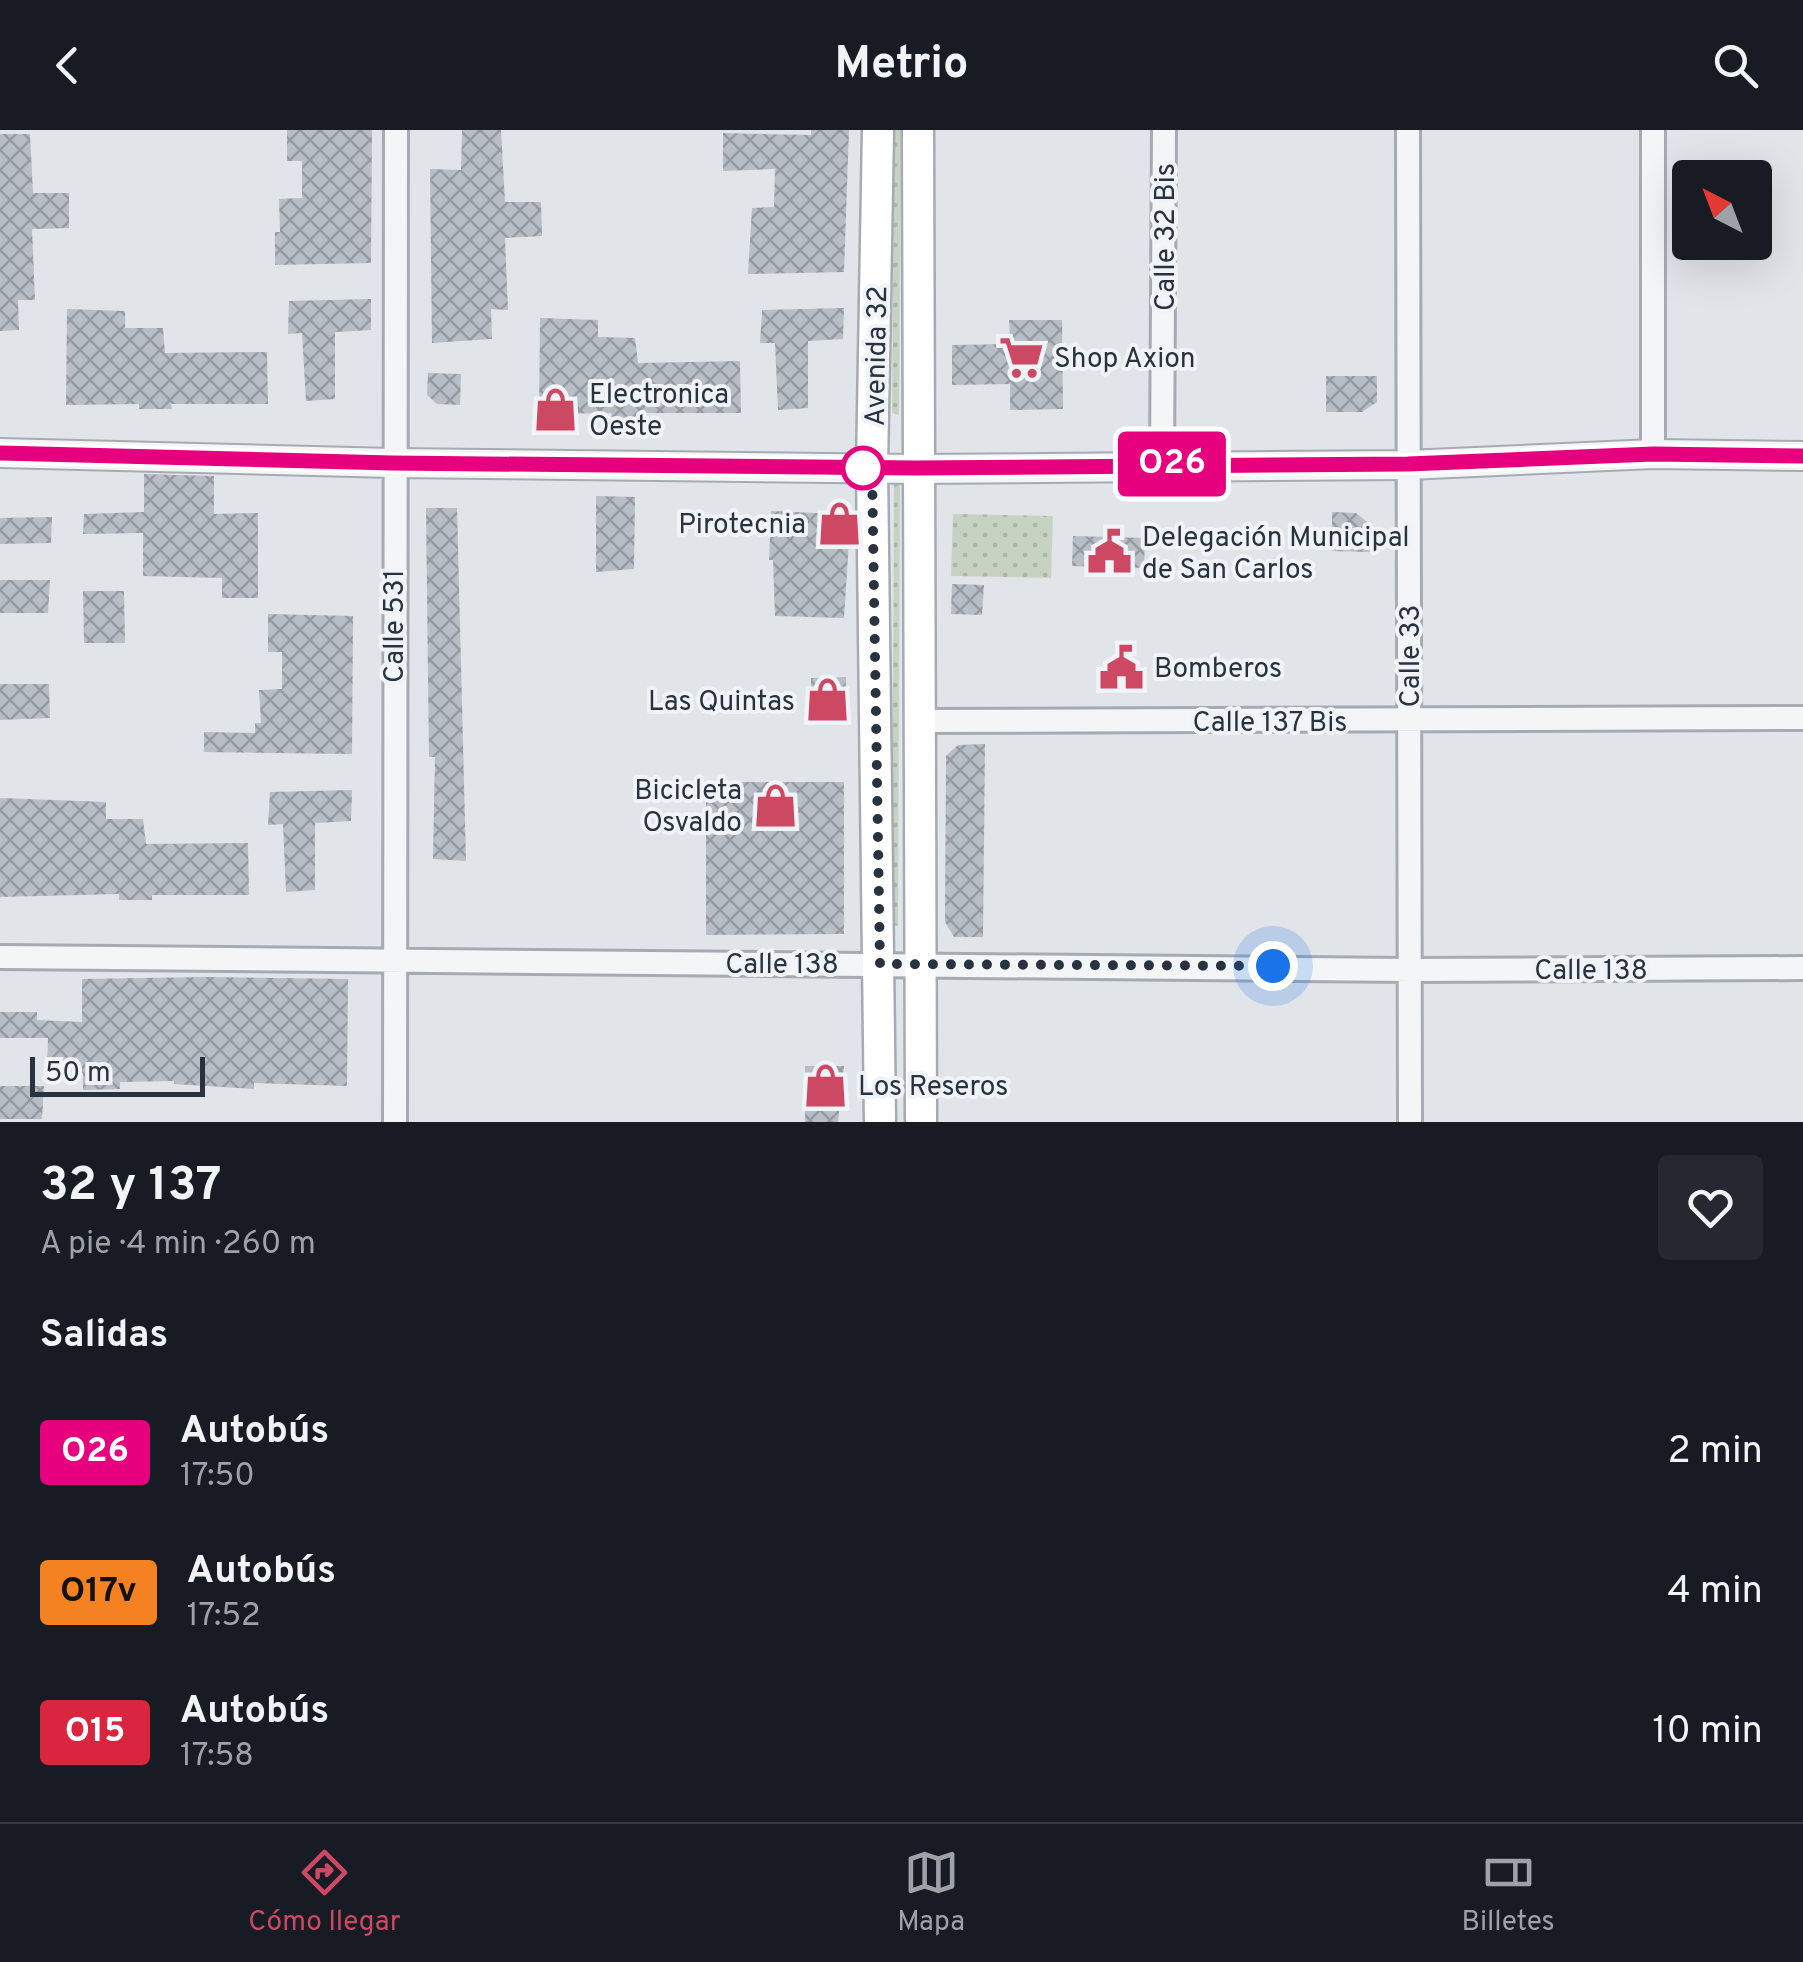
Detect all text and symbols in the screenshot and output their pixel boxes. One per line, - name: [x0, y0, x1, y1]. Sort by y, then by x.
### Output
- text: Metrio: [835, 37, 968, 94]
- icon: back: [40, 38, 95, 93]
- icon: search: [1708, 38, 1763, 93]
- north arrow: [1672, 160, 1772, 260]
- map controls: [1672, 160, 1772, 260]
- street label: Calle 32 Bis: [1149, 163, 1185, 311]
- street label: Avenida 32: [859, 285, 897, 427]
- supermarket icon: Shop Axion: [997, 333, 1045, 381]
- place label: Shop Axion: [1054, 342, 1196, 378]
- place label: Electronica Oeste: [589, 378, 729, 446]
- shop icon: Electronica Oeste: [532, 385, 580, 433]
- line badge: O26: [1114, 432, 1230, 496]
- text: O26: [1138, 442, 1206, 486]
- unlabelled marker: [842, 447, 884, 489]
- shop icon: Pirotecnia: [815, 499, 863, 547]
- place label: Pirotecnia: [678, 508, 806, 544]
- place label: Delegación Municipal de San Carlos: [1142, 521, 1410, 589]
- public building icon: Delegación Municipal de San Carlos: [1085, 528, 1133, 576]
- street label: Calle 531: [378, 569, 414, 683]
- street label: Calle 33: [1394, 605, 1430, 707]
- public building icon: Bomberos: [1097, 643, 1145, 691]
- place label: Bomberos: [1154, 652, 1282, 688]
- shop icon: Las Quintas: [804, 676, 852, 724]
- place label: Las Quintas: [648, 685, 795, 721]
- street label: Calle 137 Bis: [1193, 706, 1347, 742]
- place label: Bicicleta Osvaldo: [634, 774, 742, 842]
- shop icon: Bicicleta Osvaldo: [751, 781, 799, 829]
- your location: [1248, 941, 1298, 991]
- street label: Calle 138: [725, 948, 839, 984]
- street label: Calle 138: [1534, 954, 1648, 990]
- scale bar: [30, 1052, 205, 1096]
- text: 50 m: [45, 1056, 111, 1092]
- shop icon: Los Reseros: [801, 1061, 849, 1109]
- place label: Los Reseros: [858, 1070, 1008, 1106]
- button: heart: [1658, 1155, 1763, 1260]
- text: 32 y 137: [40, 1157, 221, 1217]
- text: A pie · 4 min · 260 m: [40, 1225, 316, 1265]
- text: Salidas: [40, 1312, 168, 1361]
- text: Autobús: [180, 1408, 329, 1457]
- text: 2 min: [1668, 1428, 1763, 1477]
- text: O26: [61, 1430, 129, 1474]
- text: 17:50: [180, 1457, 255, 1497]
- text: Autobús: [187, 1548, 336, 1597]
- text: 4 min: [1667, 1568, 1763, 1617]
- text: O17v: [60, 1570, 137, 1614]
- text: 17:52: [187, 1597, 261, 1637]
- text: Autobús: [180, 1688, 329, 1737]
- text: 10 min: [1652, 1708, 1763, 1757]
- text: O15: [65, 1710, 125, 1754]
- text: 17:58: [180, 1737, 254, 1777]
- tab: Cómo llegar: [248, 1845, 401, 1941]
- tab: Mapa: [897, 1845, 965, 1941]
- tab: Billetes: [1462, 1845, 1555, 1941]

